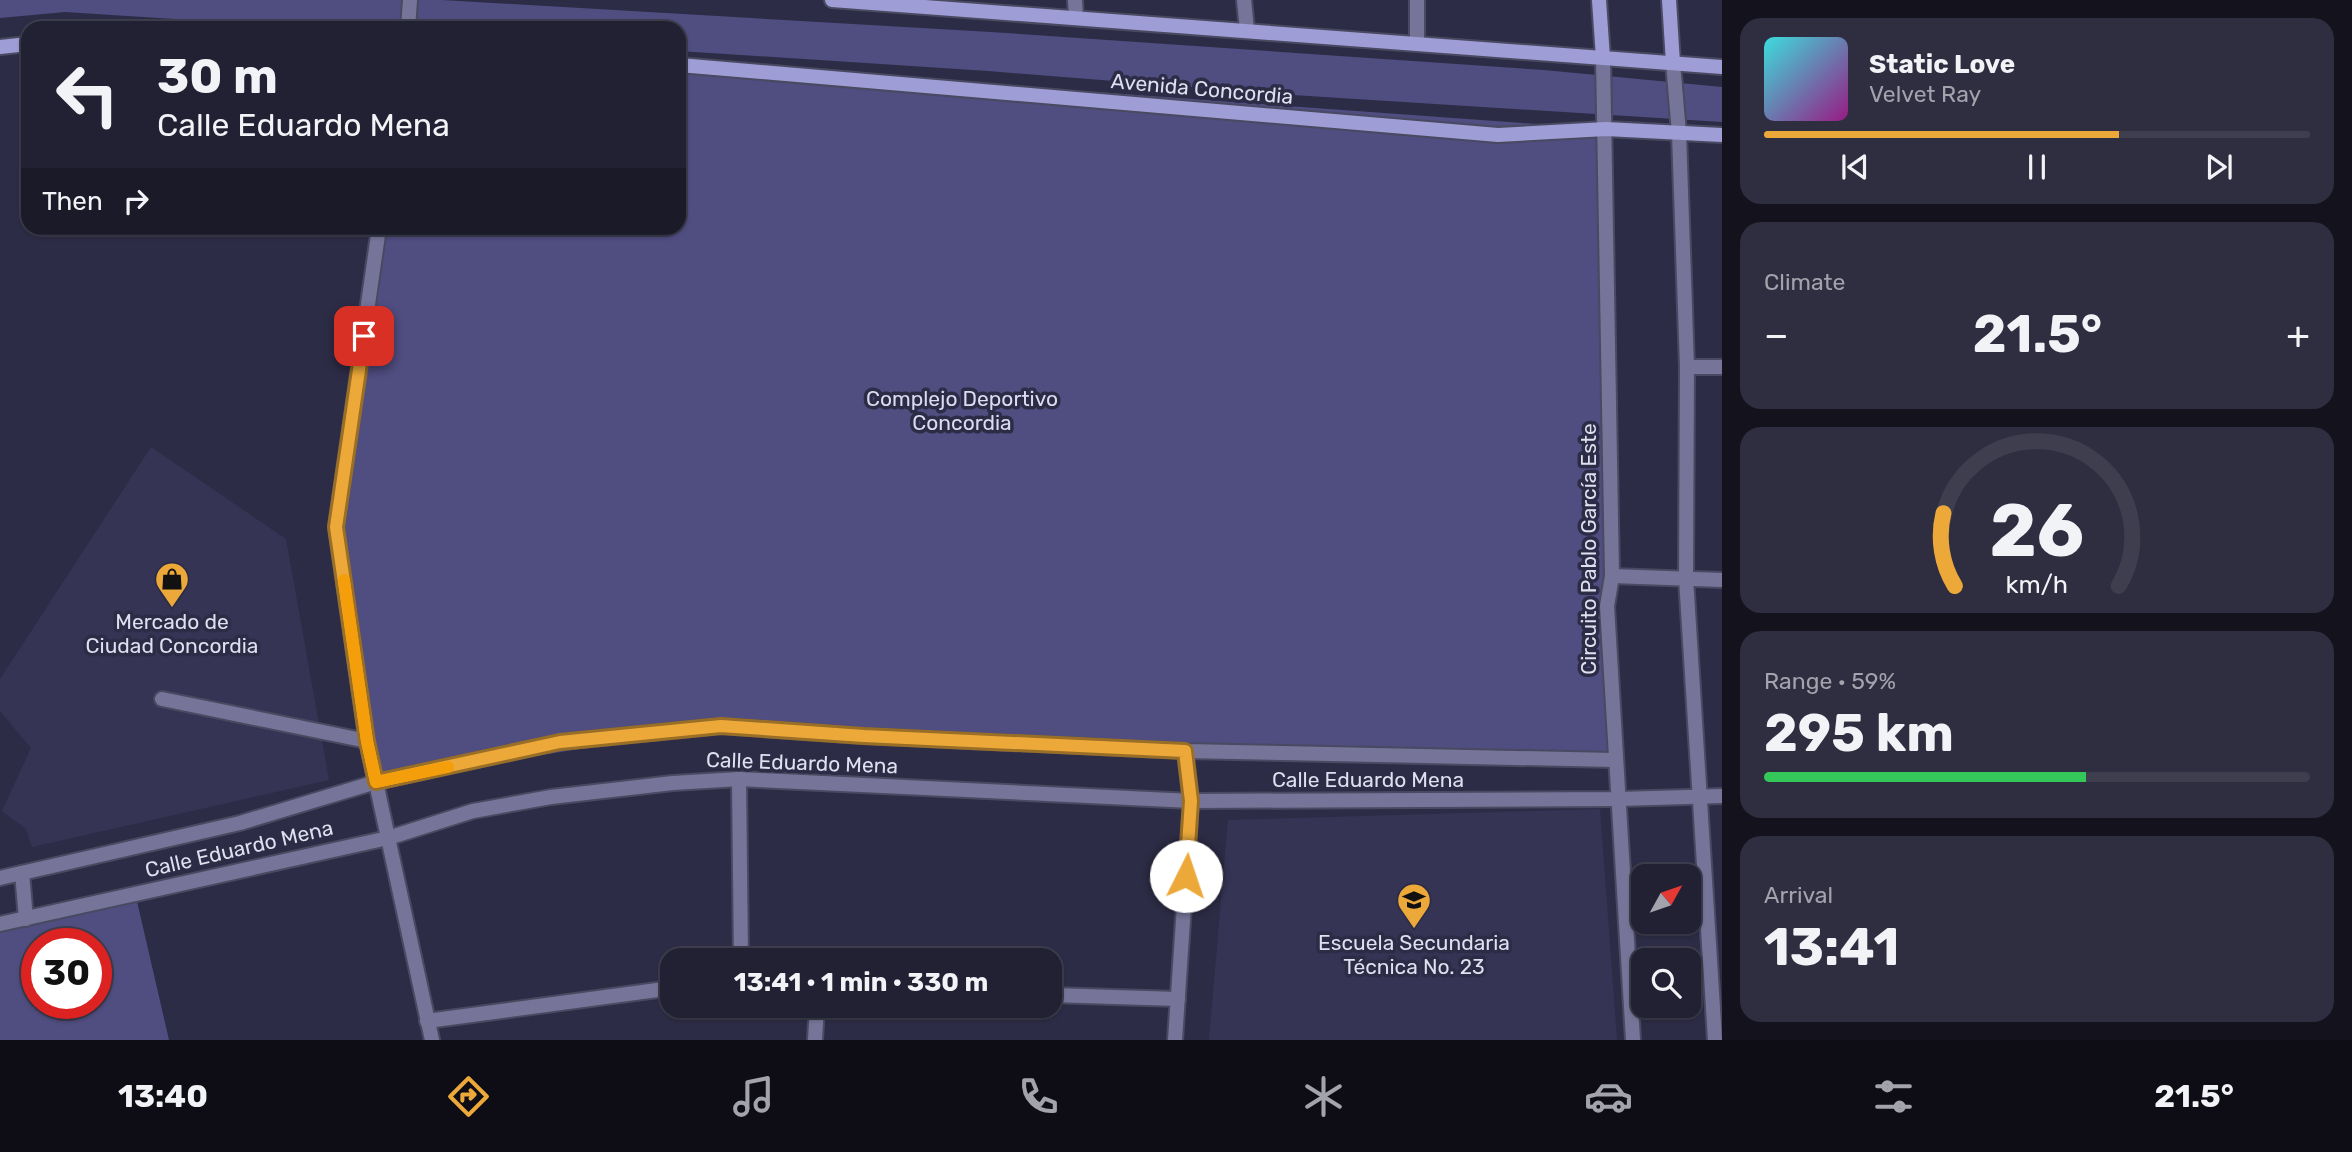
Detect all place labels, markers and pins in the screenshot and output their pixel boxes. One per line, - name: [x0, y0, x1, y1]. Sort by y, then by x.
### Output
- pin: [334, 306, 394, 366]
- shop icon: Mercado de Ciudad Concordia: [153, 560, 191, 609]
- place label: Mercado de Ciudad Concordia: [86, 609, 258, 658]
- school or university icon: Escuela Secundaria Técnica No. 23: [1395, 881, 1433, 930]
- place label: Escuela Secundaria Técnica No. 23: [1318, 930, 1510, 979]

